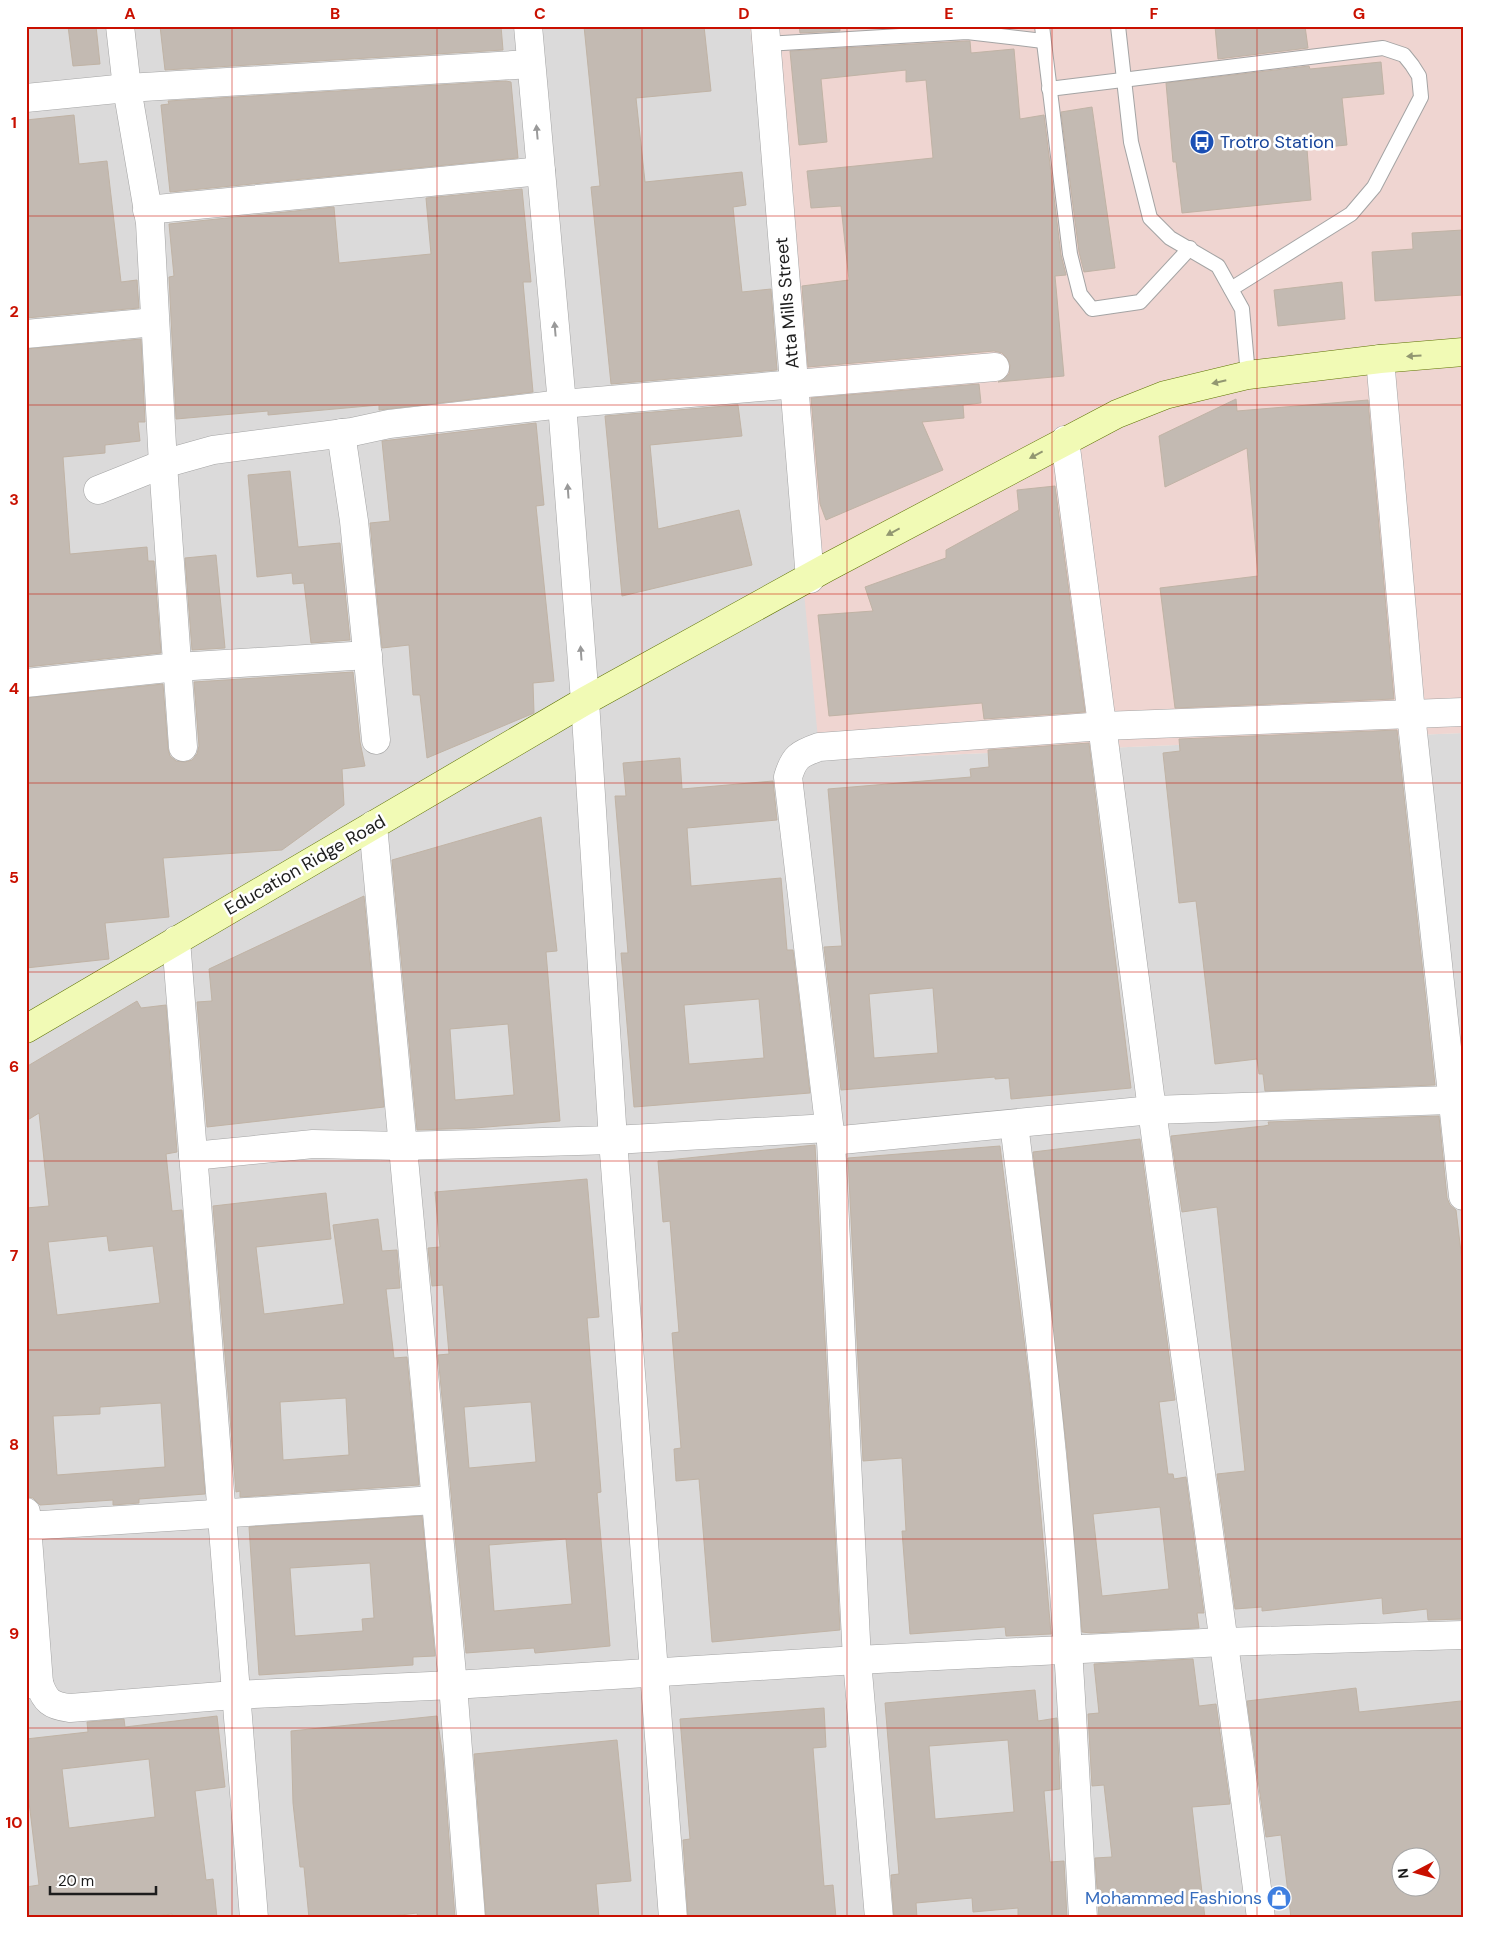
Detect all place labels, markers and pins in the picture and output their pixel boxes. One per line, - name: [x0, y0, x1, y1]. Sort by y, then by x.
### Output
- bus stop icon: Trotro Station: [1189, 129, 1215, 155]
- place label: Trotro Station: [1220, 130, 1334, 154]
- shop icon: Mohammed Fashions: [1266, 1885, 1292, 1911]
- place label: Mohammed Fashions: [1085, 1886, 1262, 1910]

